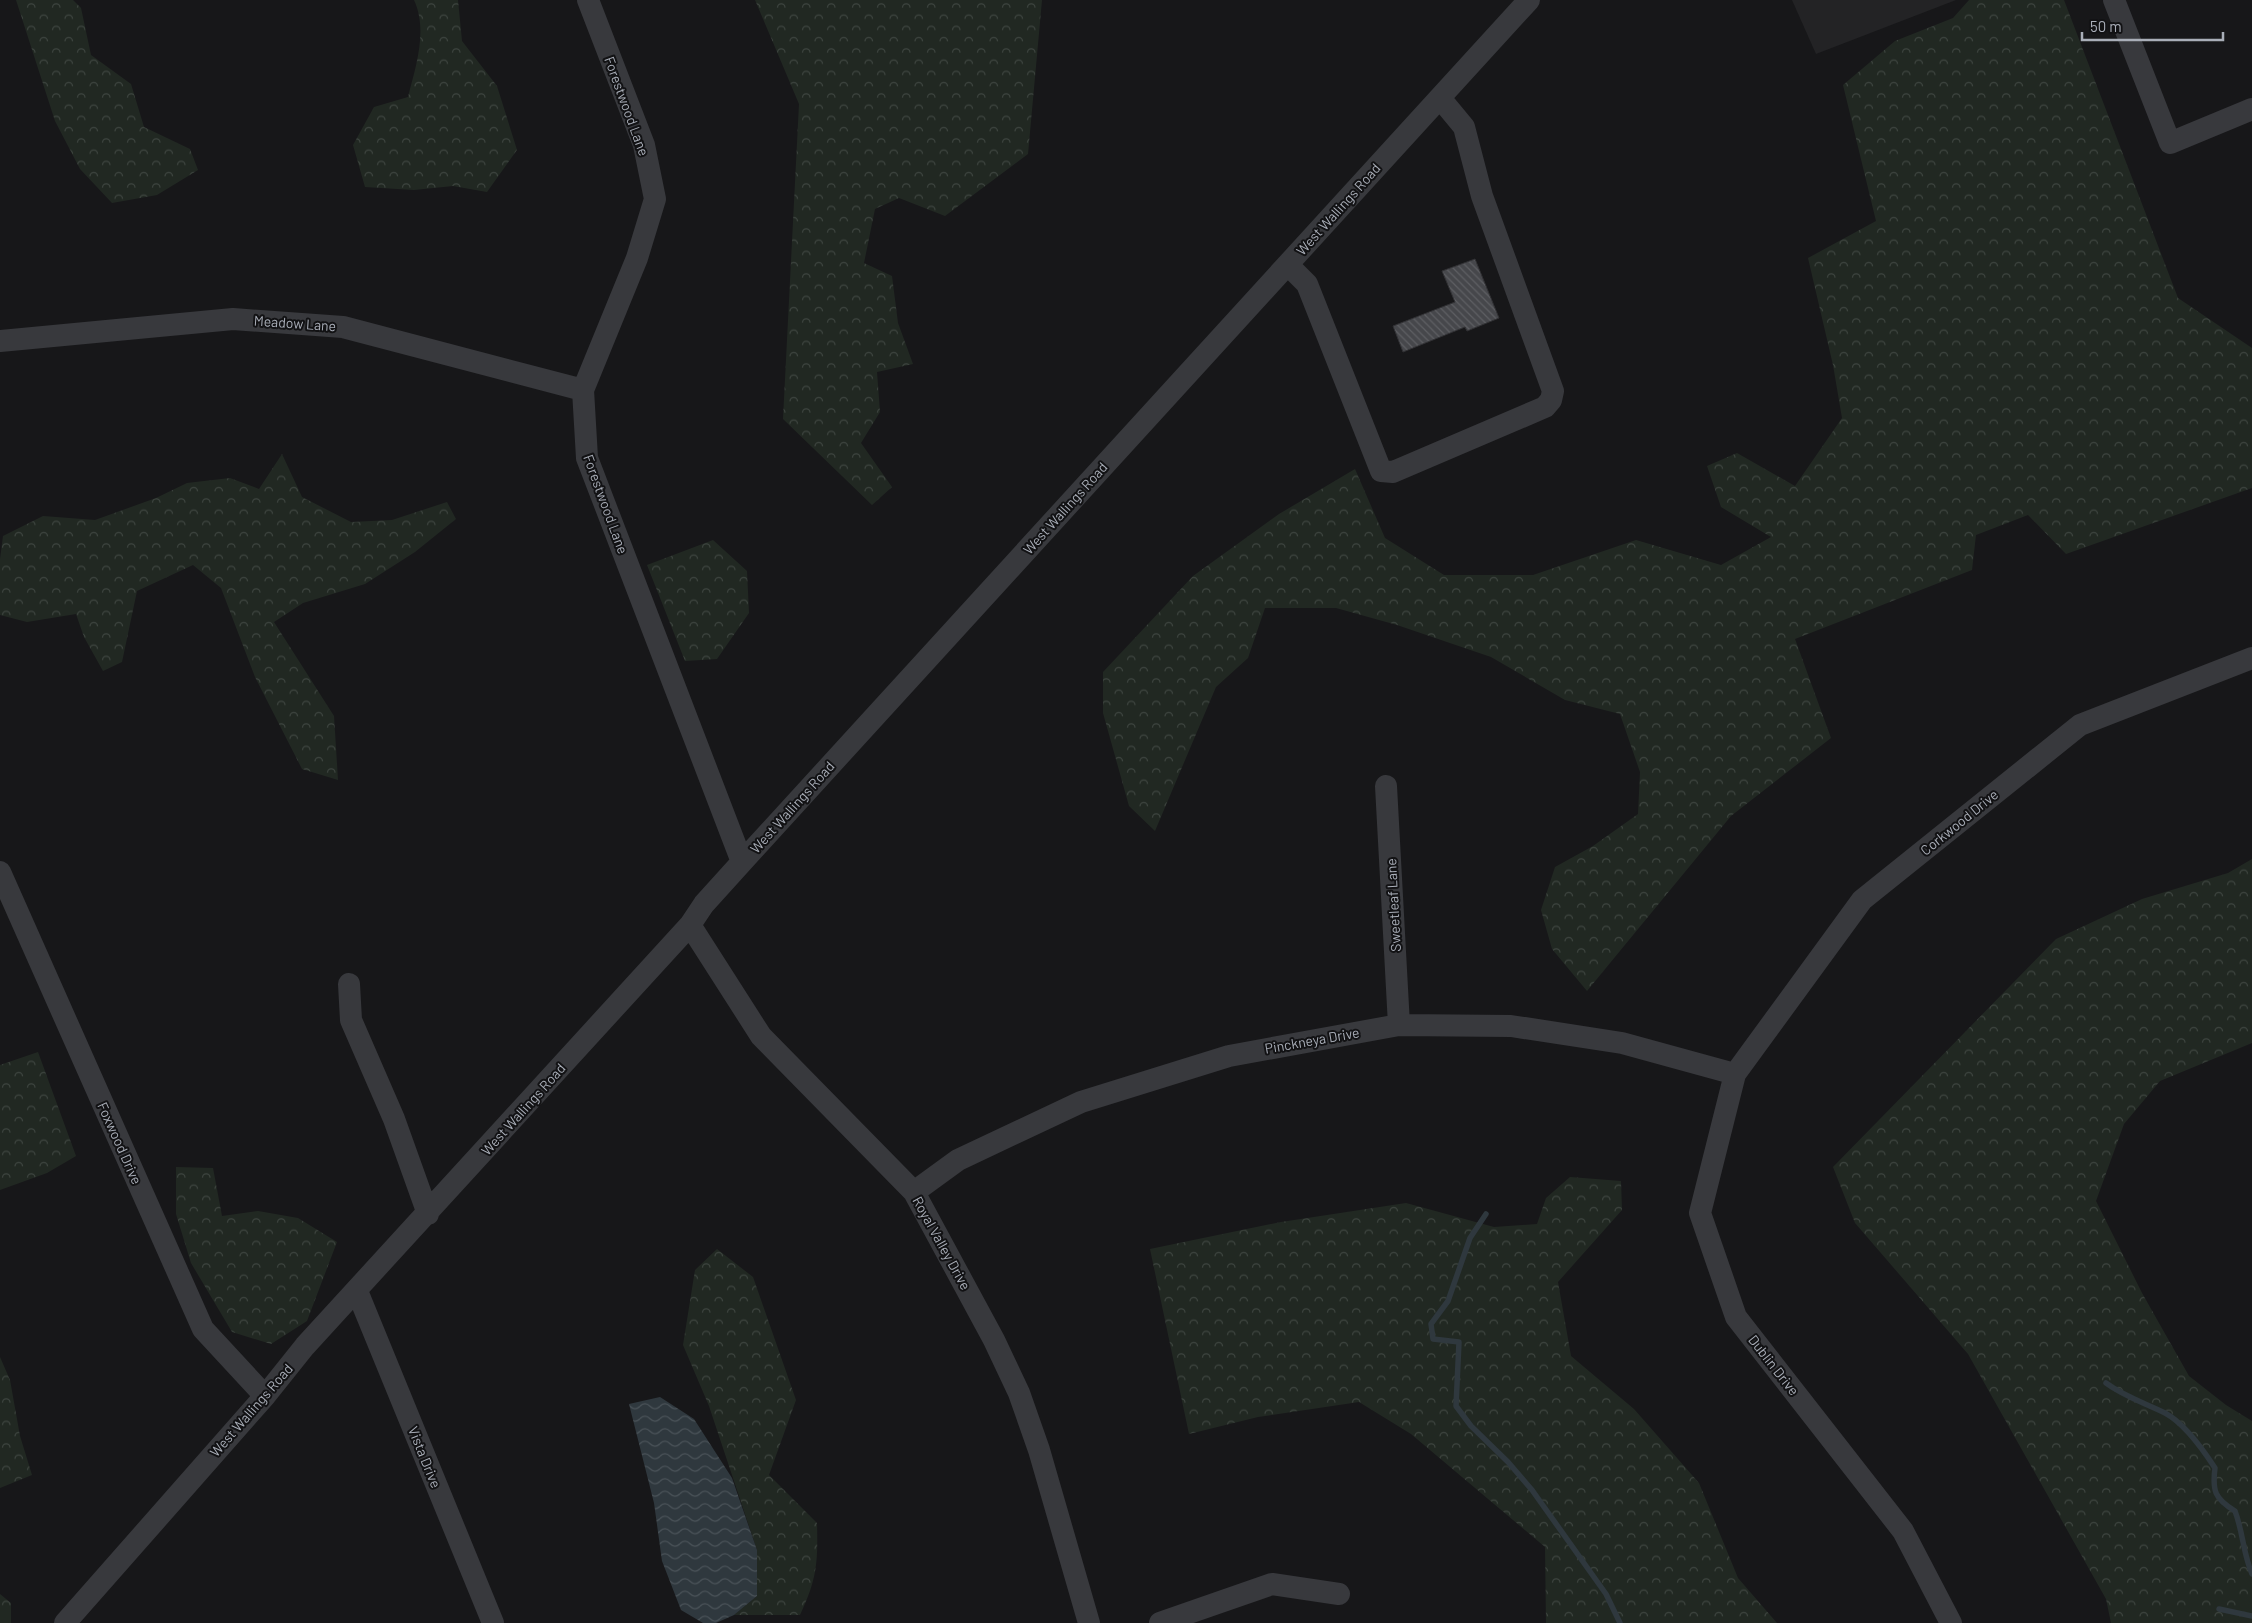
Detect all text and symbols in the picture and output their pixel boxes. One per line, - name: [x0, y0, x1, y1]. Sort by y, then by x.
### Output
- scale bar: [2082, 10, 2223, 42]
- text: 50 m: [2090, 17, 2122, 35]
- street label: Forestwood Lane: [601, 54, 653, 158]
- street label: West Wallings Road: [1292, 160, 1384, 258]
- street label: Meadow Lane: [253, 312, 337, 334]
- street label: Forestwood Lane: [580, 452, 632, 556]
- street label: West Wallings Road: [1019, 459, 1111, 557]
- street label: West Wallings Road: [746, 758, 838, 856]
- street label: Corkwood Drive: [1917, 786, 2001, 858]
- street label: Sweetleaf Lane: [1382, 858, 1404, 952]
- street label: Pinckneya Drive: [1263, 1023, 1361, 1057]
- street label: West Wallings Road: [477, 1060, 569, 1158]
- street label: Foxwood Drive: [94, 1099, 146, 1187]
- street label: Royal Valley Drive: [909, 1193, 975, 1293]
- street label: Dublin Drive: [1745, 1331, 1803, 1399]
- street label: West Wallings Road: [206, 1360, 296, 1460]
- street label: Vista Drive: [405, 1424, 445, 1490]

